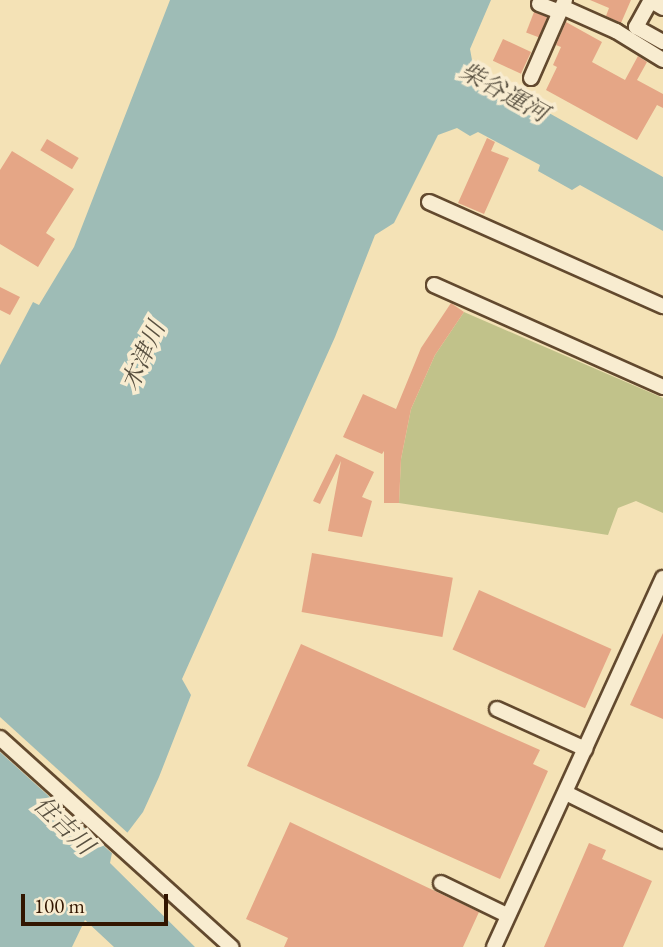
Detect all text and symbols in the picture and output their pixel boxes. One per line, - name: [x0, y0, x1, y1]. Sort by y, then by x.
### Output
- water label: 柴谷運河: [455, 56, 553, 128]
- water label: 木津川: [115, 317, 171, 395]
- water label: 住吉川: [28, 790, 100, 860]
- scale bar: [24, 880, 172, 924]
- text: 100 m: [34, 892, 85, 919]

